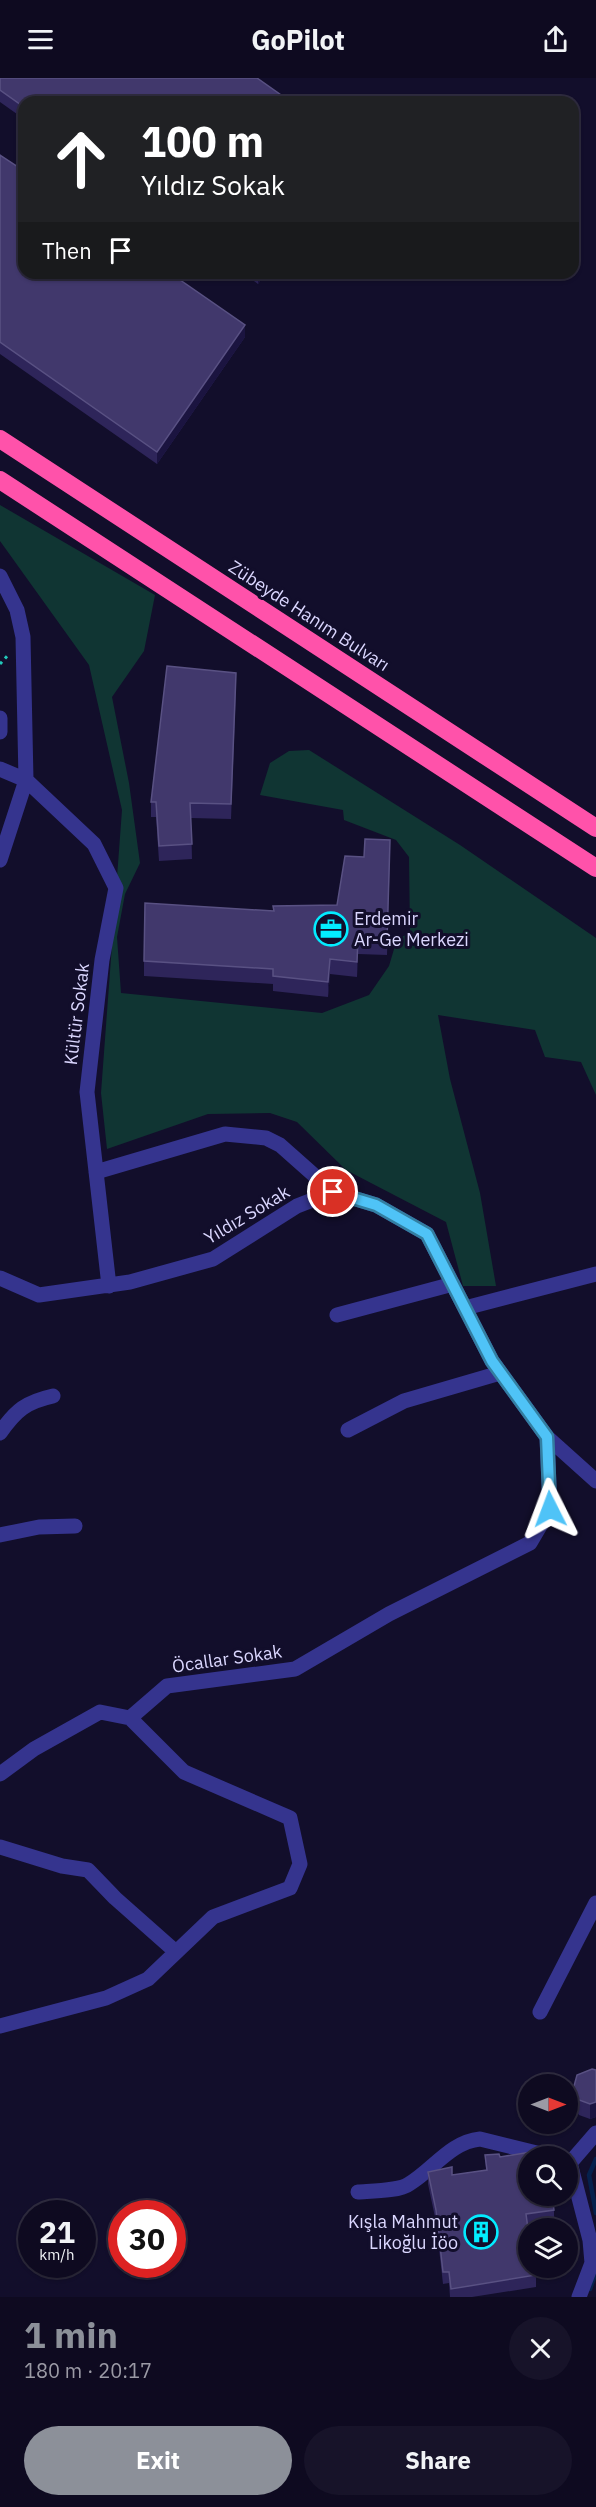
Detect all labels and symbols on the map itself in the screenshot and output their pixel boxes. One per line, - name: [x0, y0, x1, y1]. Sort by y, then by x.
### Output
- street label: Zübeyde Hanım Bulvarı: [224, 555, 394, 676]
- place label: Erdemir Ar-Ge Merkezi: [354, 907, 469, 951]
- office icon: Erdemir Ar-Ge Merkezi: [313, 911, 349, 947]
- street label: Kültür Sokak: [59, 961, 94, 1066]
- pin: [307, 1166, 358, 1217]
- street label: Yıldız Sokak: [200, 1180, 294, 1249]
- position arrow: [518, 1477, 582, 1541]
- street label: Öcallar Sokak: [171, 1639, 284, 1678]
- north arrow: [518, 2074, 578, 2134]
- speed limit sign: 30: [108, 2200, 186, 2278]
- place label: Kışla Mahmut Likoğlu İöo: [348, 2210, 458, 2254]
- building icon: Kışla Mahmut Likoğlu İöo: [463, 2214, 499, 2250]

